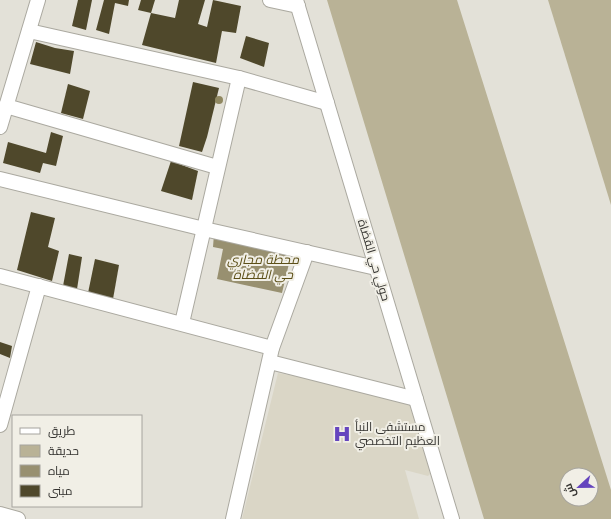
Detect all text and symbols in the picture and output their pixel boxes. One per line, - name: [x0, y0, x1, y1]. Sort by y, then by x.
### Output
- street label: حولي حي القضاة: [352, 217, 394, 303]
- water label: محطة مجاري حي القضاة: [227, 251, 300, 285]
- legend: [12, 415, 142, 507]
- place label: مستشفى النبأ العظيم التخصصي: [355, 419, 440, 451]
- text: طريق: [48, 423, 76, 438]
- hospital icon: مستشفى النبأ العظيم التخصصي: [332, 424, 352, 444]
- text: حديقة: [48, 443, 79, 458]
- text: مياه: [48, 463, 70, 478]
- north arrow: [559, 467, 599, 507]
- text: ش: [561, 482, 579, 500]
- text: مبنى: [48, 483, 73, 498]

